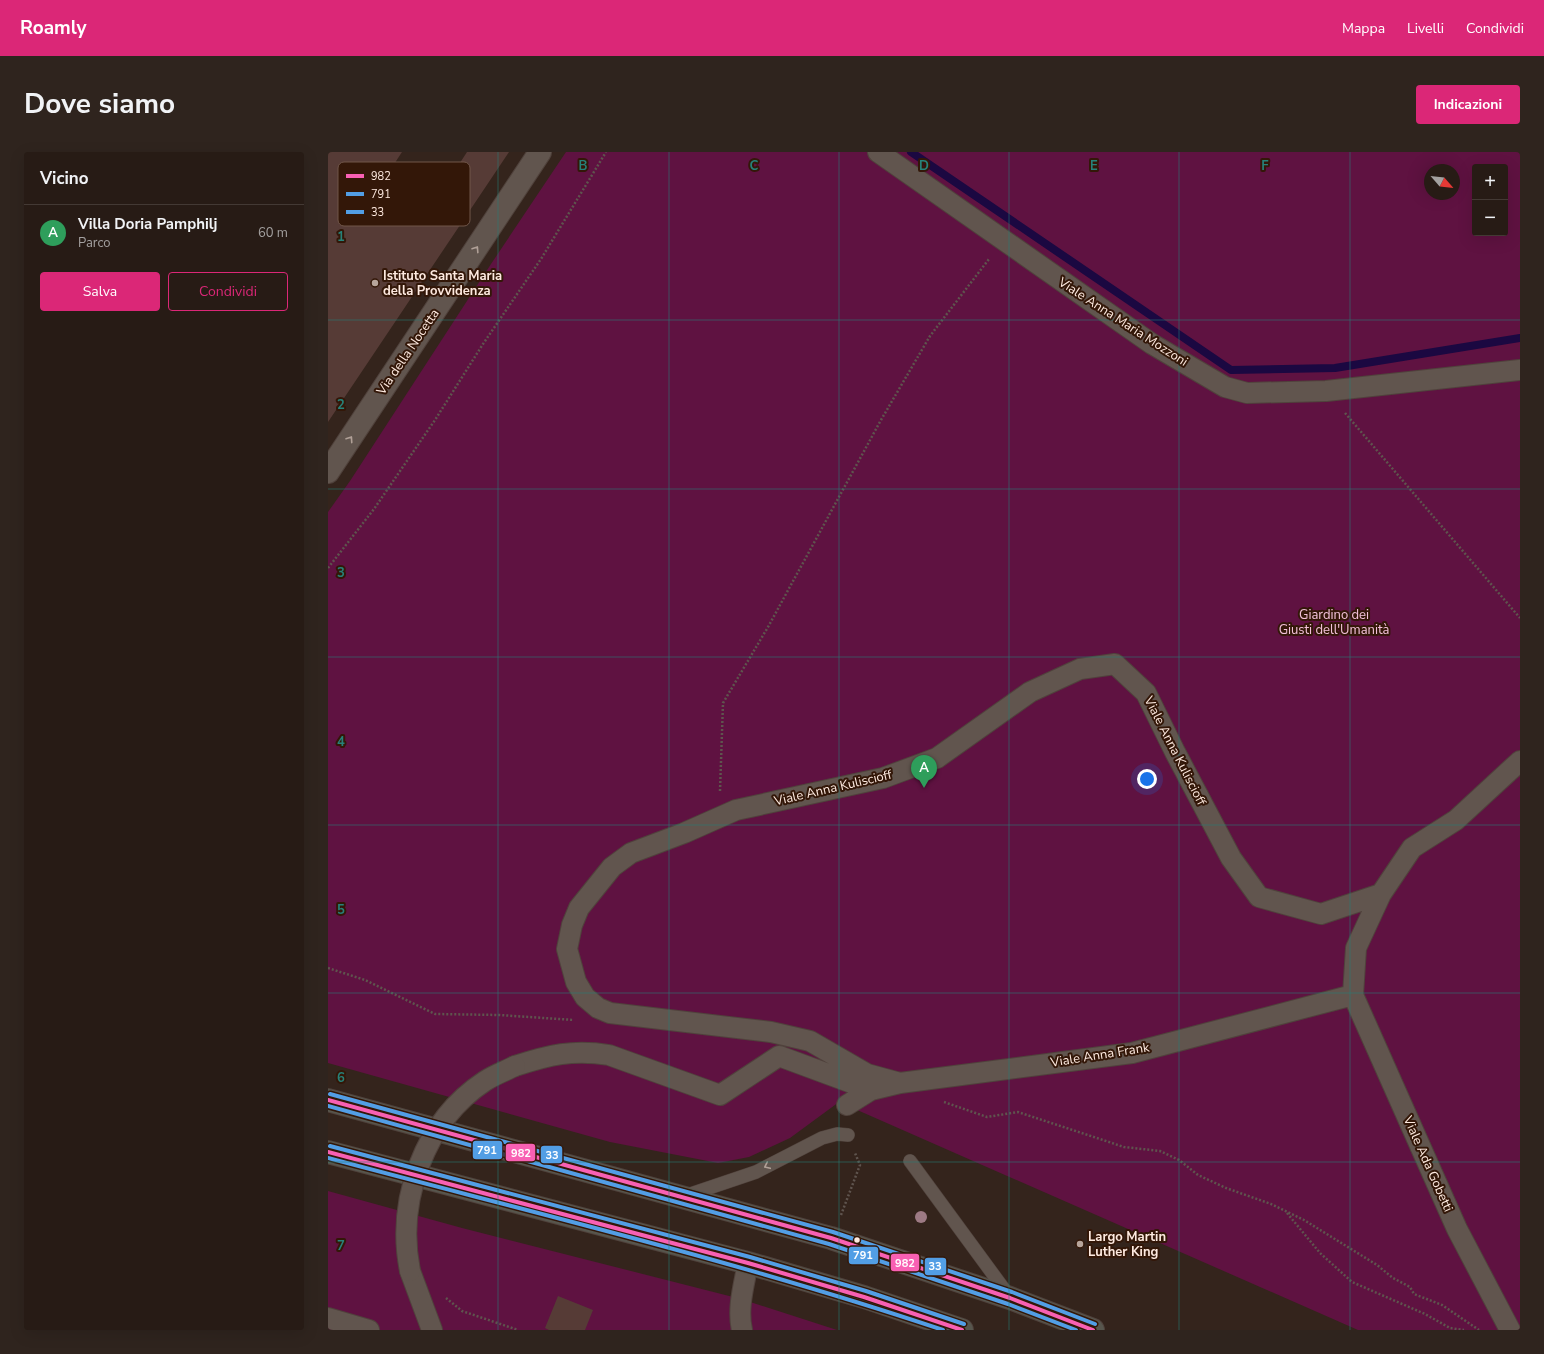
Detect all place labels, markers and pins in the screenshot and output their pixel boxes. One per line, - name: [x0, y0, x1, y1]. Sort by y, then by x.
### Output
- place label: Istituto Santa Maria della Provvidenza: [383, 267, 502, 300]
- marker: Istituto Santa Maria della Provvidenza: [370, 278, 380, 288]
- pin: A: [911, 755, 937, 788]
- place label: Largo Martin Luther King: [1088, 1228, 1166, 1261]
- unlabelled marker: [852, 1235, 862, 1245]
- marker: Largo Martin Luther King: [1075, 1239, 1085, 1249]

